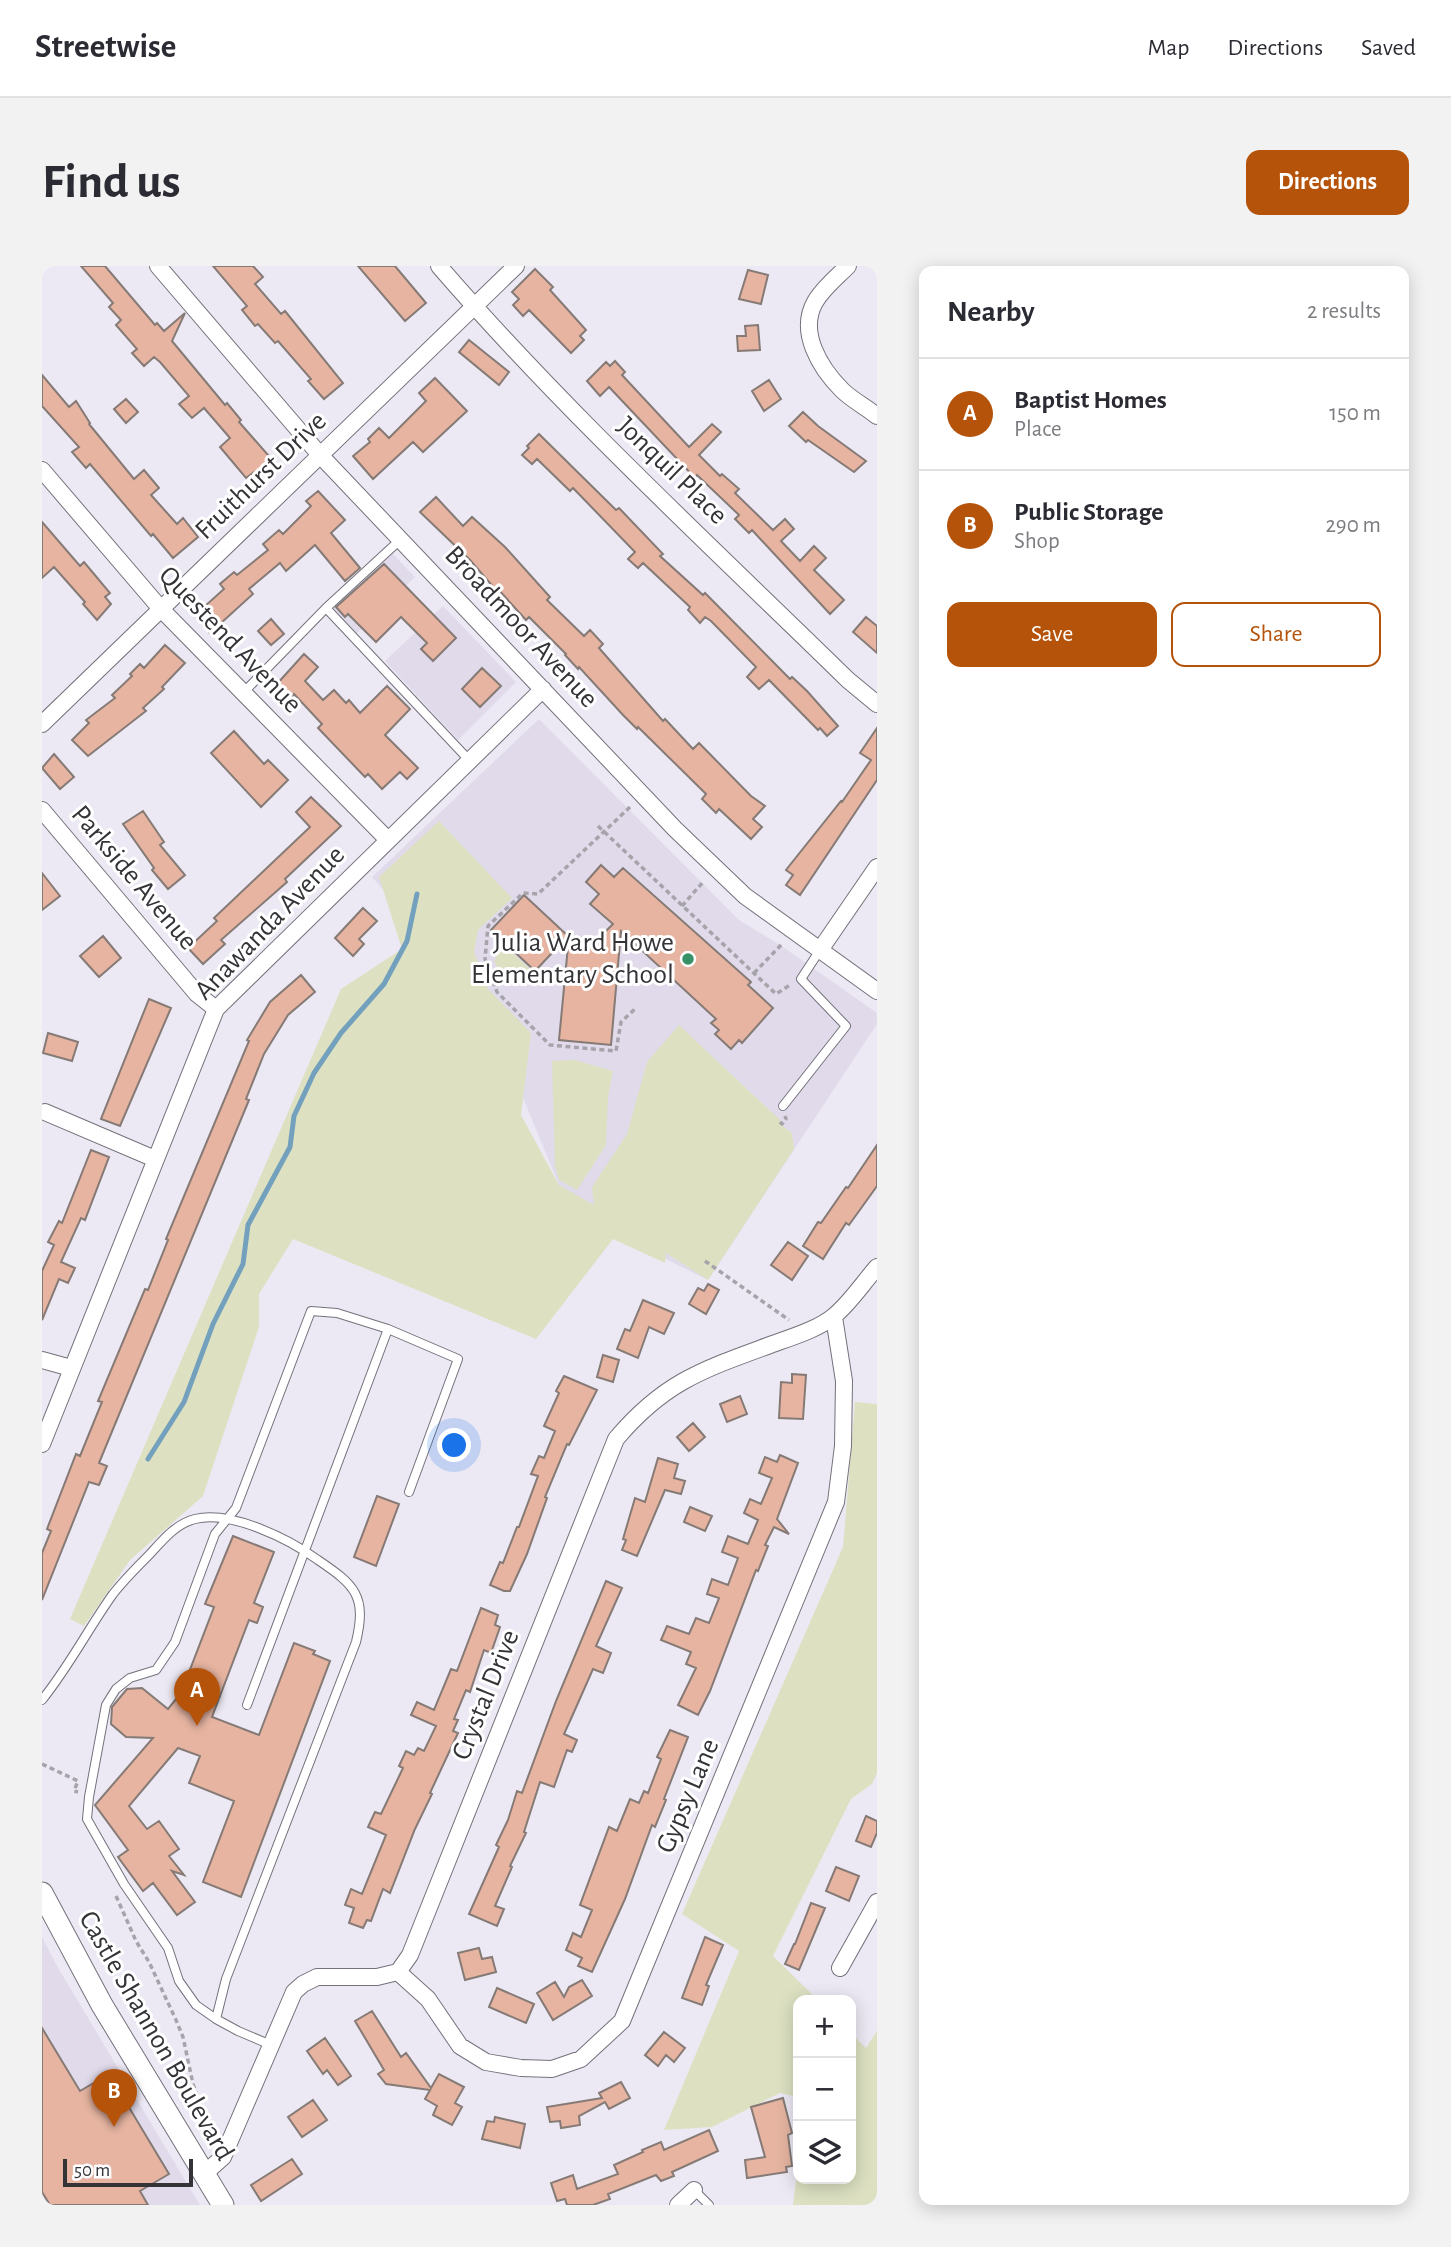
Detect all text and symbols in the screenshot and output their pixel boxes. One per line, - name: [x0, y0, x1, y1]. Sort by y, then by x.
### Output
- text: Streetwise: [35, 31, 176, 64]
- text: Map: [1147, 36, 1189, 60]
- text: Directions: [1227, 36, 1323, 60]
- text: Saved: [1361, 36, 1416, 60]
- button: Directions: [1246, 150, 1409, 215]
- text: Find us: [42, 158, 181, 207]
- text: Nearby: [947, 297, 1035, 327]
- text: 2 results: [1307, 300, 1381, 323]
- text: Baptist Homes: [1014, 387, 1167, 413]
- text: A: [963, 402, 977, 425]
- text: 150 m: [1329, 402, 1381, 425]
- street label: Fruithurst Drive: [190, 407, 332, 545]
- street label: Jonquil Place: [612, 412, 732, 530]
- text: Place: [1014, 418, 1062, 441]
- text: Public Storage: [1014, 499, 1164, 525]
- text: B: [963, 514, 977, 537]
- text: 290 m: [1325, 514, 1381, 537]
- text: Shop: [1014, 530, 1060, 553]
- street label: Broadmoor Avenue: [439, 541, 603, 713]
- street label: Questend Avenue: [153, 561, 307, 719]
- button: Save: [947, 602, 1157, 667]
- button: Share: [1171, 602, 1381, 667]
- street label: Parkside Avenue: [66, 800, 202, 956]
- street label: Anawanda Avenue: [190, 841, 350, 1005]
- place label: Julia Ward Howe Elementary School: [471, 929, 674, 989]
- marker: Julia Ward Howe Elementary School: [680, 951, 696, 967]
- your location: [437, 1428, 471, 1462]
- street label: Crystal Drive: [447, 1626, 525, 1764]
- pin: A: [174, 1668, 220, 1726]
- street label: Gypsy Lane: [651, 1735, 725, 1857]
- street label: Castle Shannon Boulevard: [71, 1905, 241, 2167]
- map controls: [793, 1995, 856, 2184]
- button: +: [793, 1995, 856, 2058]
- button: −: [793, 2058, 856, 2121]
- pin: B: [91, 2069, 137, 2127]
- button: layers: [793, 2121, 856, 2184]
- scale bar: [63, 2156, 192, 2188]
- text: 50 m: [74, 2161, 110, 2180]

